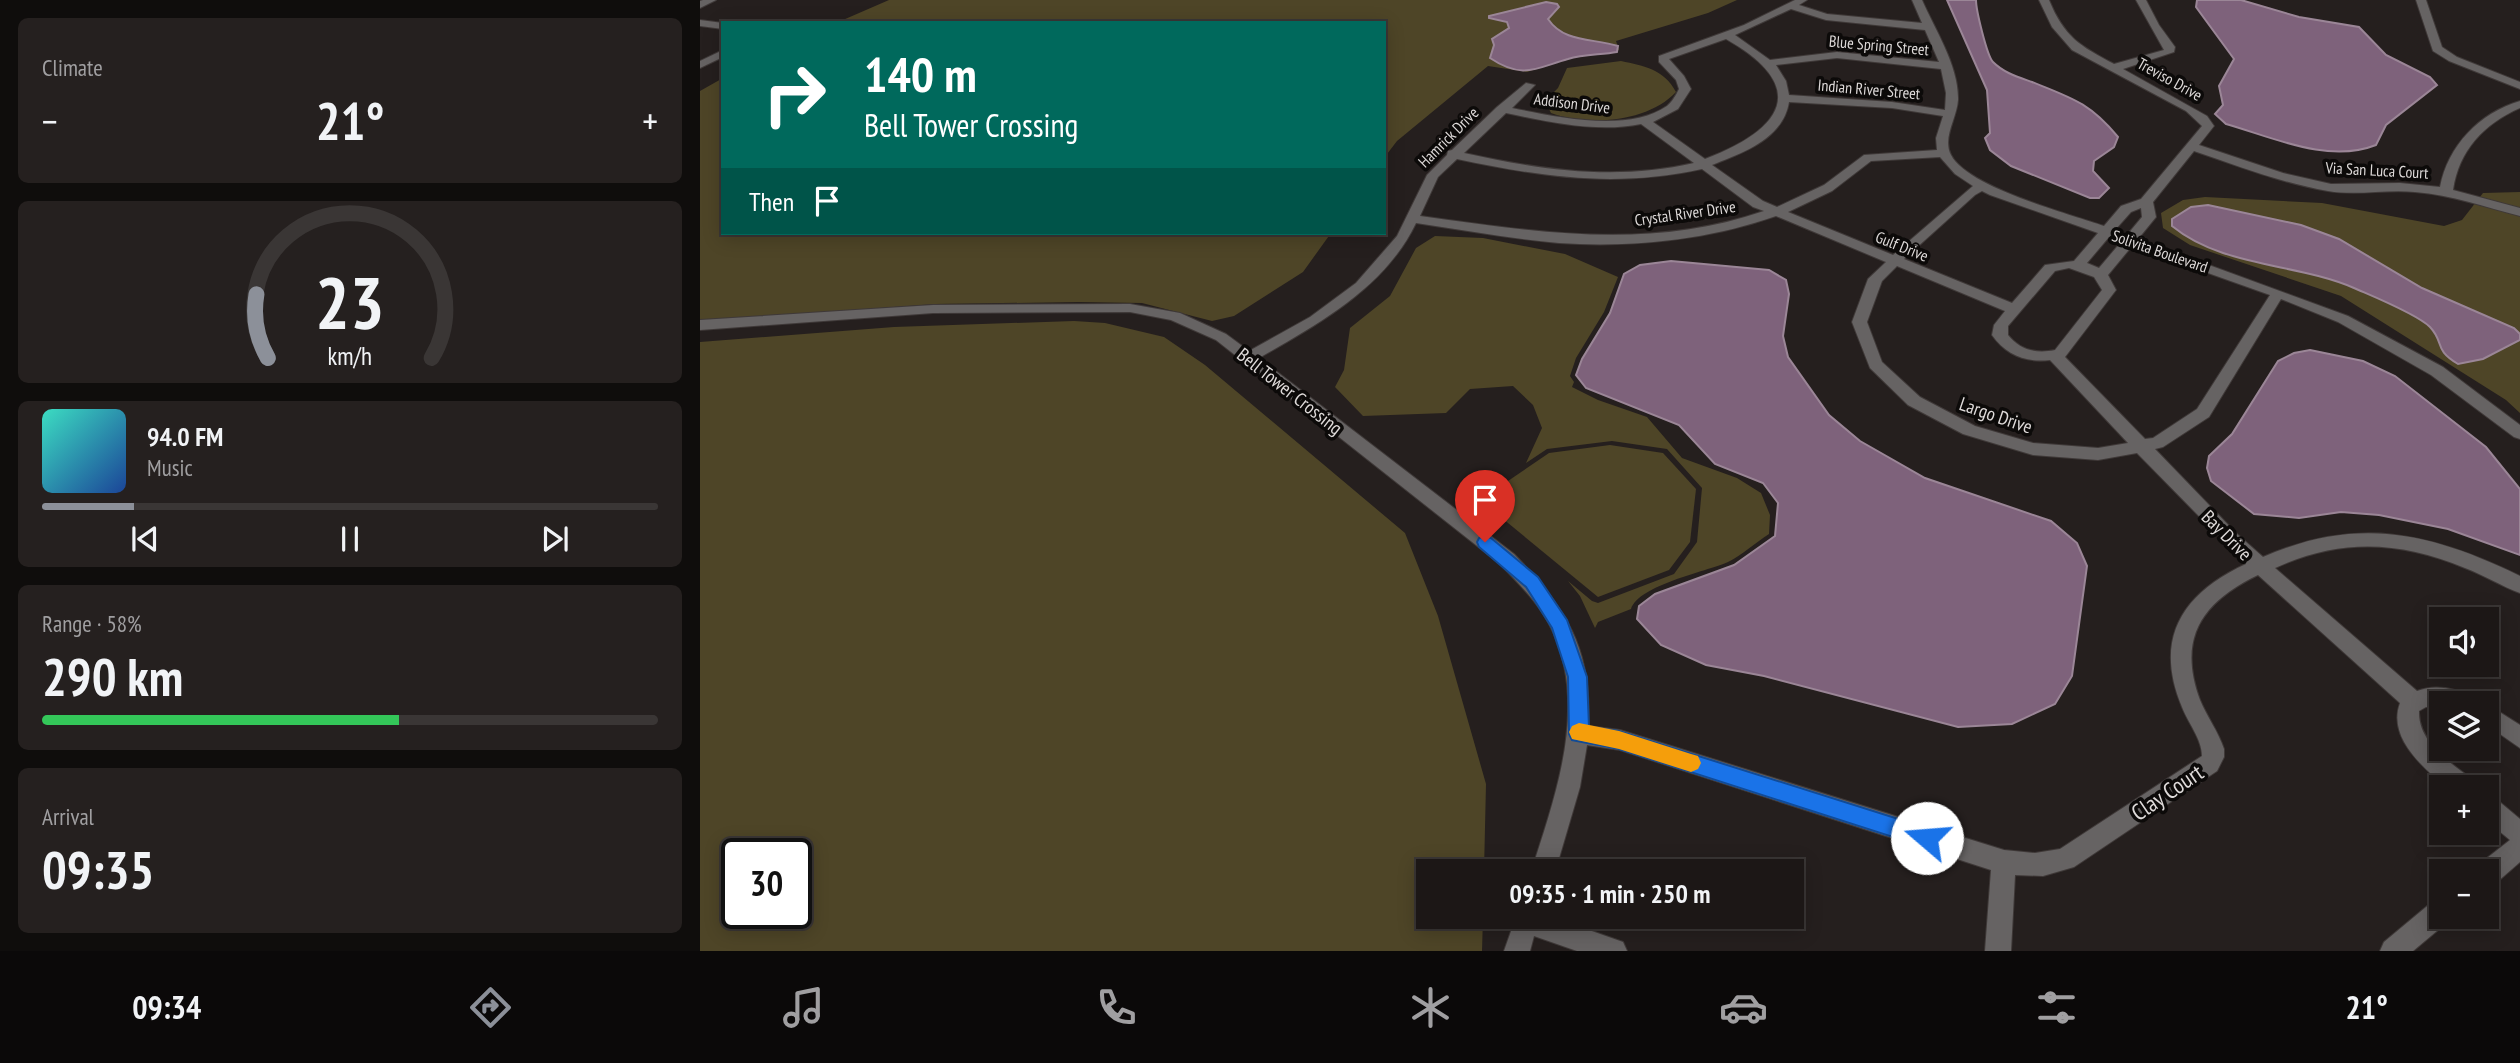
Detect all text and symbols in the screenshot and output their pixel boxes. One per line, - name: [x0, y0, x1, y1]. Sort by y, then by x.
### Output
- street label: Blue Spring Street: [1828, 31, 1930, 59]
- text: 140 m: [864, 42, 977, 106]
- icon: right: [749, 49, 840, 140]
- text: Climate: [42, 53, 103, 82]
- street label: Treviso Drive: [2134, 53, 2206, 105]
- street label: Indian River Street: [1817, 75, 1922, 103]
- text: 21°: [316, 87, 384, 154]
- street label: Addison Drive: [1533, 88, 1611, 118]
- text: −: [42, 96, 58, 145]
- text: +: [642, 96, 658, 145]
- street label: Hamrick Drive: [1414, 103, 1482, 171]
- text: Bell Tower Crossing: [864, 104, 1078, 146]
- street label: Via San Luca Court: [2324, 157, 2430, 183]
- icon: arrive: [808, 182, 846, 220]
- text: Then: [749, 185, 794, 218]
- street label: Crystal River Drive: [1633, 196, 1737, 230]
- street label: Solivita Boulevard: [2109, 225, 2211, 277]
- street label: Gulf Drive: [1873, 226, 1931, 266]
- text: 23: [315, 255, 385, 349]
- text: km/h: [328, 340, 372, 372]
- street label: Bell Tower Crossing: [1232, 342, 1348, 440]
- street label: Largo Drive: [1956, 391, 2036, 439]
- text: 94.0 FM: [147, 420, 223, 453]
- text: Music: [147, 453, 193, 482]
- pin: [1455, 470, 1515, 542]
- icon: arrive: [1466, 481, 1504, 519]
- street label: Bay Drive: [2197, 505, 2257, 565]
- icon: previous: [126, 520, 164, 558]
- icon: pause: [331, 520, 369, 558]
- icon: next: [536, 520, 574, 558]
- map controls: [2429, 607, 2499, 929]
- button: sound: [2429, 607, 2499, 677]
- text: Range · 58%: [42, 609, 142, 638]
- text: 290 km: [42, 643, 183, 710]
- button: layers: [2429, 691, 2499, 761]
- street label: Clay Court: [2125, 757, 2209, 827]
- button: +: [2429, 775, 2499, 845]
- position arrow: [1890, 801, 1964, 875]
- text: Arrival: [42, 802, 94, 831]
- text: 09:35: [42, 836, 154, 903]
- speed limit sign: 30: [721, 838, 812, 929]
- button: −: [2429, 859, 2499, 929]
- text: 09:35 · 1 min · 250 m: [1510, 877, 1710, 910]
- icon: directions: [466, 983, 515, 1032]
- icon: music: [779, 983, 828, 1032]
- icon: phone: [1092, 983, 1141, 1032]
- icon: climate: [1406, 983, 1455, 1032]
- icon: car: [1719, 983, 1768, 1032]
- icon: filters: [2032, 983, 2081, 1032]
- text: 09:34: [132, 986, 201, 1028]
- text: 21°: [2346, 986, 2388, 1028]

